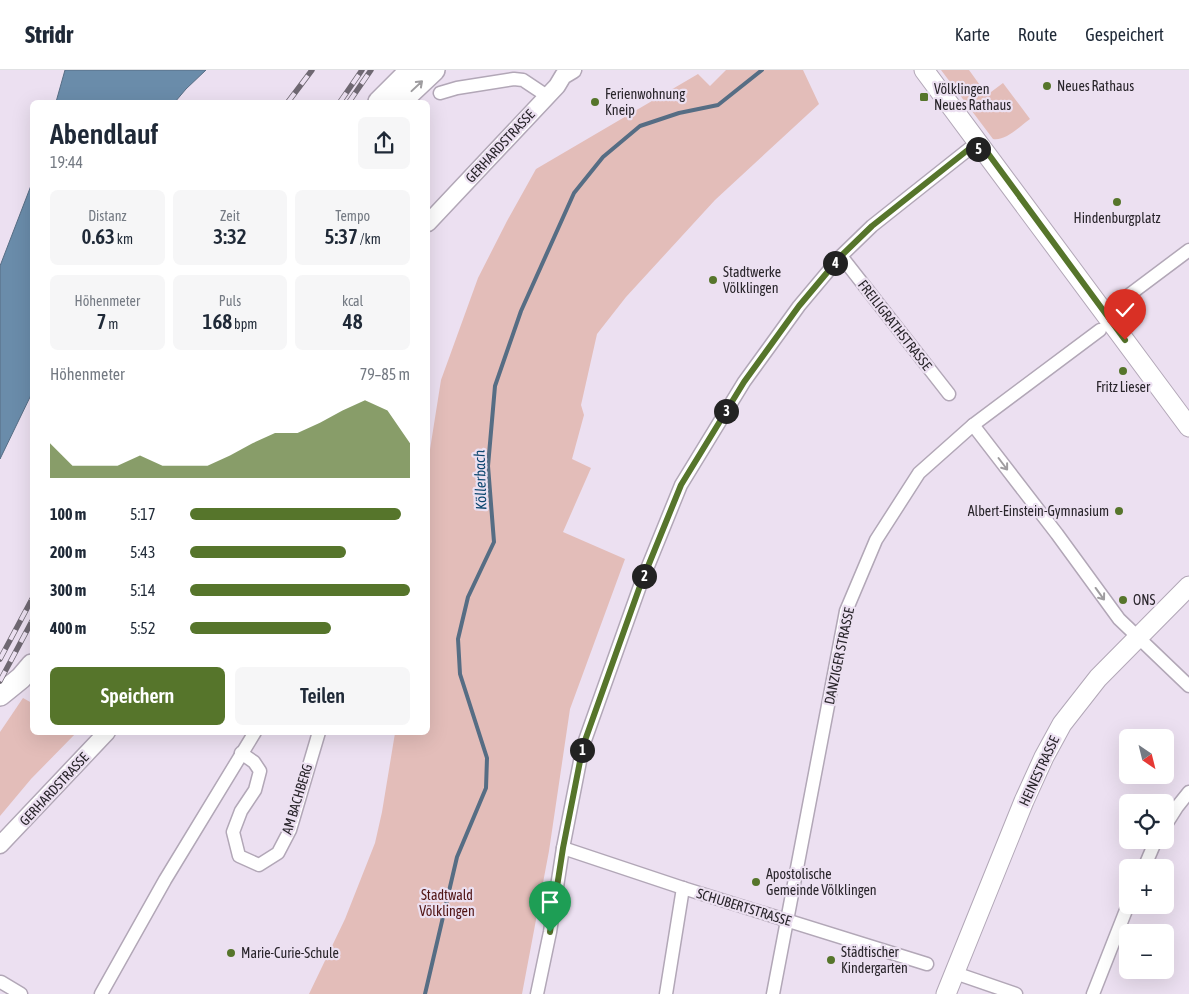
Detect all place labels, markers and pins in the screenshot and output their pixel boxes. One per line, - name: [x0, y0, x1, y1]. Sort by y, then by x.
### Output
- place label: Neues Rathaus: [1057, 78, 1134, 94]
- marker: Neues Rathaus: [1041, 80, 1053, 92]
- place label: Völklingen Neues Rathaus: [934, 81, 1011, 113]
- place label: Ferienwohnung Kneip: [605, 86, 685, 118]
- marker: Völklingen Neues Rathaus: [918, 91, 930, 103]
- marker: Ferienwohnung Kneip: [589, 96, 601, 108]
- pin: 5: [966, 136, 990, 162]
- marker: Hindenburgplatz: [1111, 196, 1123, 208]
- place label: Hindenburgplatz: [1074, 210, 1160, 226]
- pin: 4: [822, 250, 848, 276]
- place label: Stadtwerke Völklingen: [723, 264, 781, 296]
- marker: Stadtwerke Völklingen: [707, 274, 719, 286]
- pin: [1104, 289, 1146, 340]
- marker: Fritz Lieser: [1117, 365, 1129, 377]
- place label: Fritz Lieser: [1096, 379, 1151, 395]
- pin: 3: [714, 398, 738, 424]
- place label: Albert-Einstein-Gymnasium: [968, 503, 1109, 519]
- marker: Albert-Einstein-Gymnasium: [1113, 505, 1125, 517]
- pin: 2: [632, 564, 656, 588]
- place label: ONS: [1133, 592, 1155, 608]
- marker: ONS: [1117, 594, 1129, 606]
- pin: 1: [570, 738, 594, 762]
- place label: Apostolische Gemeinde Völklingen: [766, 866, 877, 898]
- marker: Apostolische Gemeinde Völklingen: [750, 876, 762, 888]
- pin: [529, 881, 571, 932]
- place label: Städtischer Kindergarten: [841, 944, 908, 976]
- place label: Marie-Curie-Schule: [241, 945, 339, 961]
- marker: Marie-Curie-Schule: [225, 947, 237, 959]
- marker: Städtischer Kindergarten: [825, 954, 837, 966]

